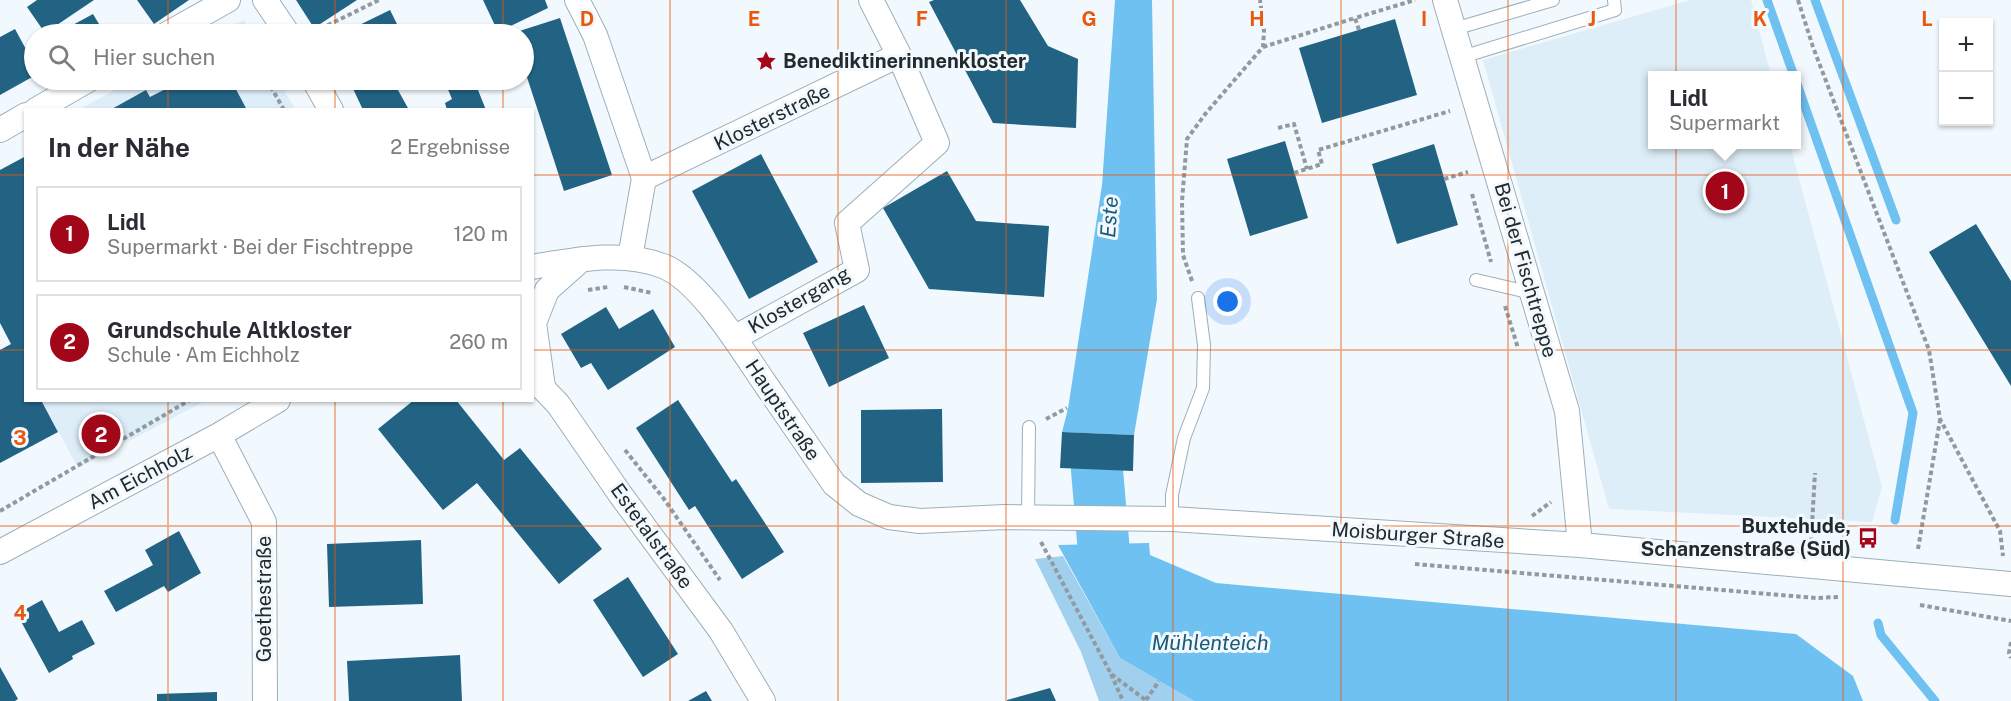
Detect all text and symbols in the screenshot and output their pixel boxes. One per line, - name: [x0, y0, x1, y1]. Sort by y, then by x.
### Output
- text: D: [580, 7, 594, 31]
- text: E: [748, 7, 760, 31]
- text: F: [916, 7, 928, 31]
- text: G: [1081, 7, 1097, 31]
- text: H: [1249, 7, 1265, 31]
- text: I: [1421, 7, 1427, 31]
- text: J: [1588, 7, 1596, 31]
- text: K: [1753, 7, 1767, 31]
- text: L: [1921, 7, 1933, 31]
- map controls: [1939, 18, 1993, 126]
- button: +: [1939, 18, 1993, 72]
- search box: [24, 24, 534, 90]
- icon: search: [45, 41, 78, 74]
- text: Hier suchen: [93, 44, 215, 70]
- place icon: Benediktinerinnenkloster: [754, 49, 778, 73]
- place label: Benediktinerinnenkloster: [783, 49, 1026, 73]
- popup: [1648, 71, 1801, 149]
- button: −: [1939, 72, 1993, 126]
- street label: Klosterstraße: [710, 79, 834, 155]
- text: Lidl: [1669, 85, 1708, 111]
- text: Supermarkt: [1669, 111, 1780, 135]
- text: In der Nähe: [48, 132, 190, 163]
- text: 2 Ergebnisse: [390, 135, 510, 159]
- pin: 1: [1706, 168, 1744, 213]
- street label: Bei der Fischtreppe: [1490, 180, 1562, 360]
- water label: Este: [1095, 195, 1123, 239]
- text: Lidl: [107, 209, 146, 235]
- text: 1: [65, 222, 74, 246]
- text: 120 m: [454, 222, 508, 246]
- text: Supermarkt · Bei der Fischtreppe: [107, 235, 413, 259]
- street label: Klostergang: [744, 261, 854, 339]
- your location: [1213, 287, 1242, 316]
- text: Grundschule Altkloster: [107, 317, 352, 343]
- text: 2: [63, 330, 76, 354]
- text: 260 m: [449, 330, 508, 354]
- text: Schule · Am Eichholz: [107, 343, 300, 367]
- street label: Hauptstraße: [740, 355, 826, 465]
- pin: 2: [82, 412, 120, 456]
- text: 3: [13, 426, 27, 450]
- street label: Am Eichholz: [84, 440, 196, 514]
- street label: Estetalstraße: [606, 479, 698, 593]
- place label: Buxtehude, Schanzenstraße (Süd): [1640, 514, 1851, 561]
- street label: Moisburger Straße: [1331, 517, 1505, 553]
- bus stop icon: Buxtehude, Schanzenstraße (Süd): [1856, 526, 1880, 550]
- street label: Goethestraße: [252, 536, 276, 662]
- text: 4: [13, 601, 27, 625]
- water label: Mühlenteich: [1151, 630, 1269, 655]

